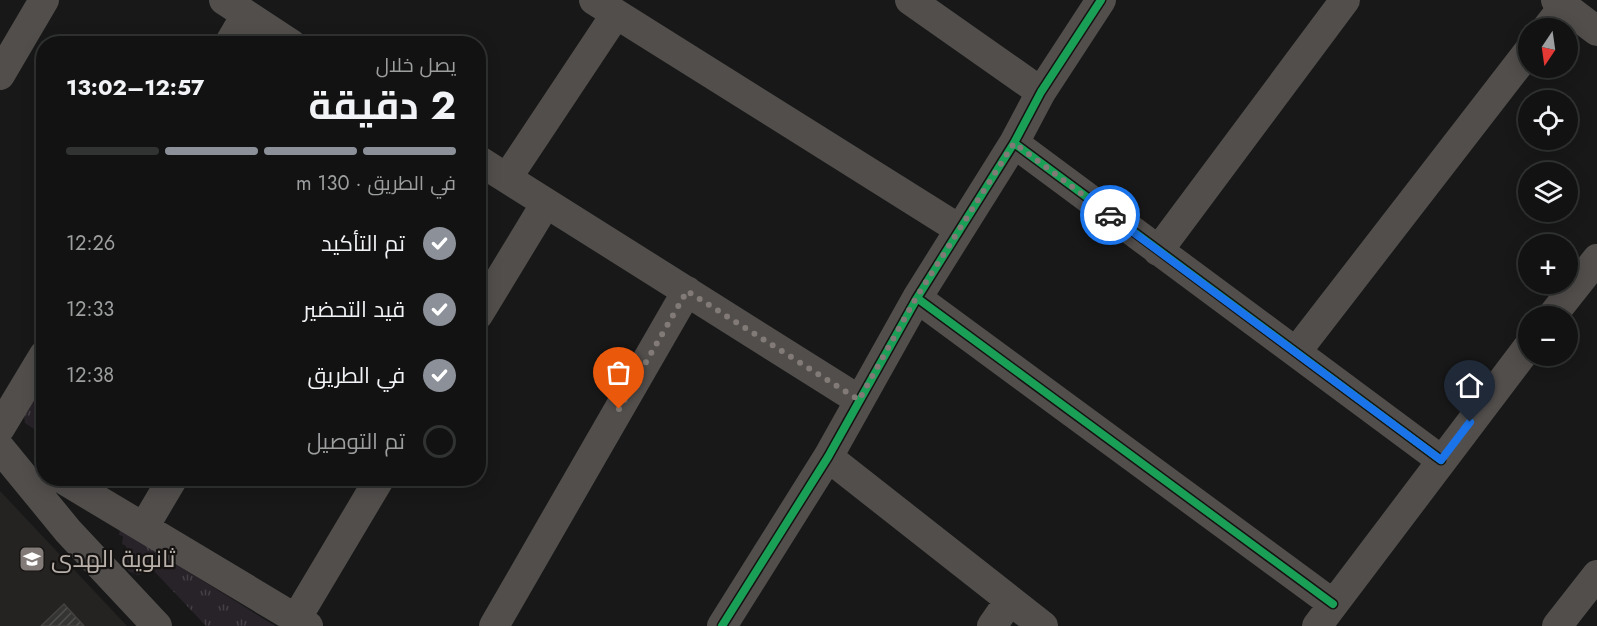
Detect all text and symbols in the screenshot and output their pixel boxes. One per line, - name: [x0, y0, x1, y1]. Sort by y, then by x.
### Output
- north arrow: [1518, 18, 1578, 78]
- map controls: [1518, 18, 1578, 366]
- text: يصل خلال: [376, 51, 456, 80]
- text: 12:57–13:02: [66, 71, 204, 103]
- text: 2 دقيقة: [308, 77, 456, 134]
- button: locate: [1518, 90, 1578, 150]
- button: layers: [1518, 162, 1578, 222]
- text: في الطريق · 130 m: [296, 169, 456, 198]
- courier: [1080, 185, 1140, 245]
- icon: car: [1094, 199, 1127, 232]
- text: تم التأكيد: [321, 227, 405, 259]
- icon: check: [423, 227, 456, 260]
- text: 12:26: [66, 229, 115, 258]
- button: +: [1518, 234, 1578, 294]
- text: قيد التحضير: [303, 293, 405, 325]
- icon: check: [423, 293, 456, 326]
- text: 12:33: [66, 295, 114, 324]
- button: −: [1518, 306, 1578, 366]
- pin: [593, 347, 644, 409]
- icon: bag: [602, 356, 635, 389]
- text: في الطريق: [308, 359, 405, 391]
- icon: check: [423, 359, 456, 392]
- pin: [1444, 360, 1495, 422]
- text: 12:38: [66, 361, 114, 390]
- icon: home: [1453, 369, 1486, 402]
- text: تم التوصيل: [307, 425, 405, 457]
- place label: ثانوية الهدى: [51, 541, 176, 576]
- school or university icon: ثانوية الهدى: [17, 544, 47, 574]

